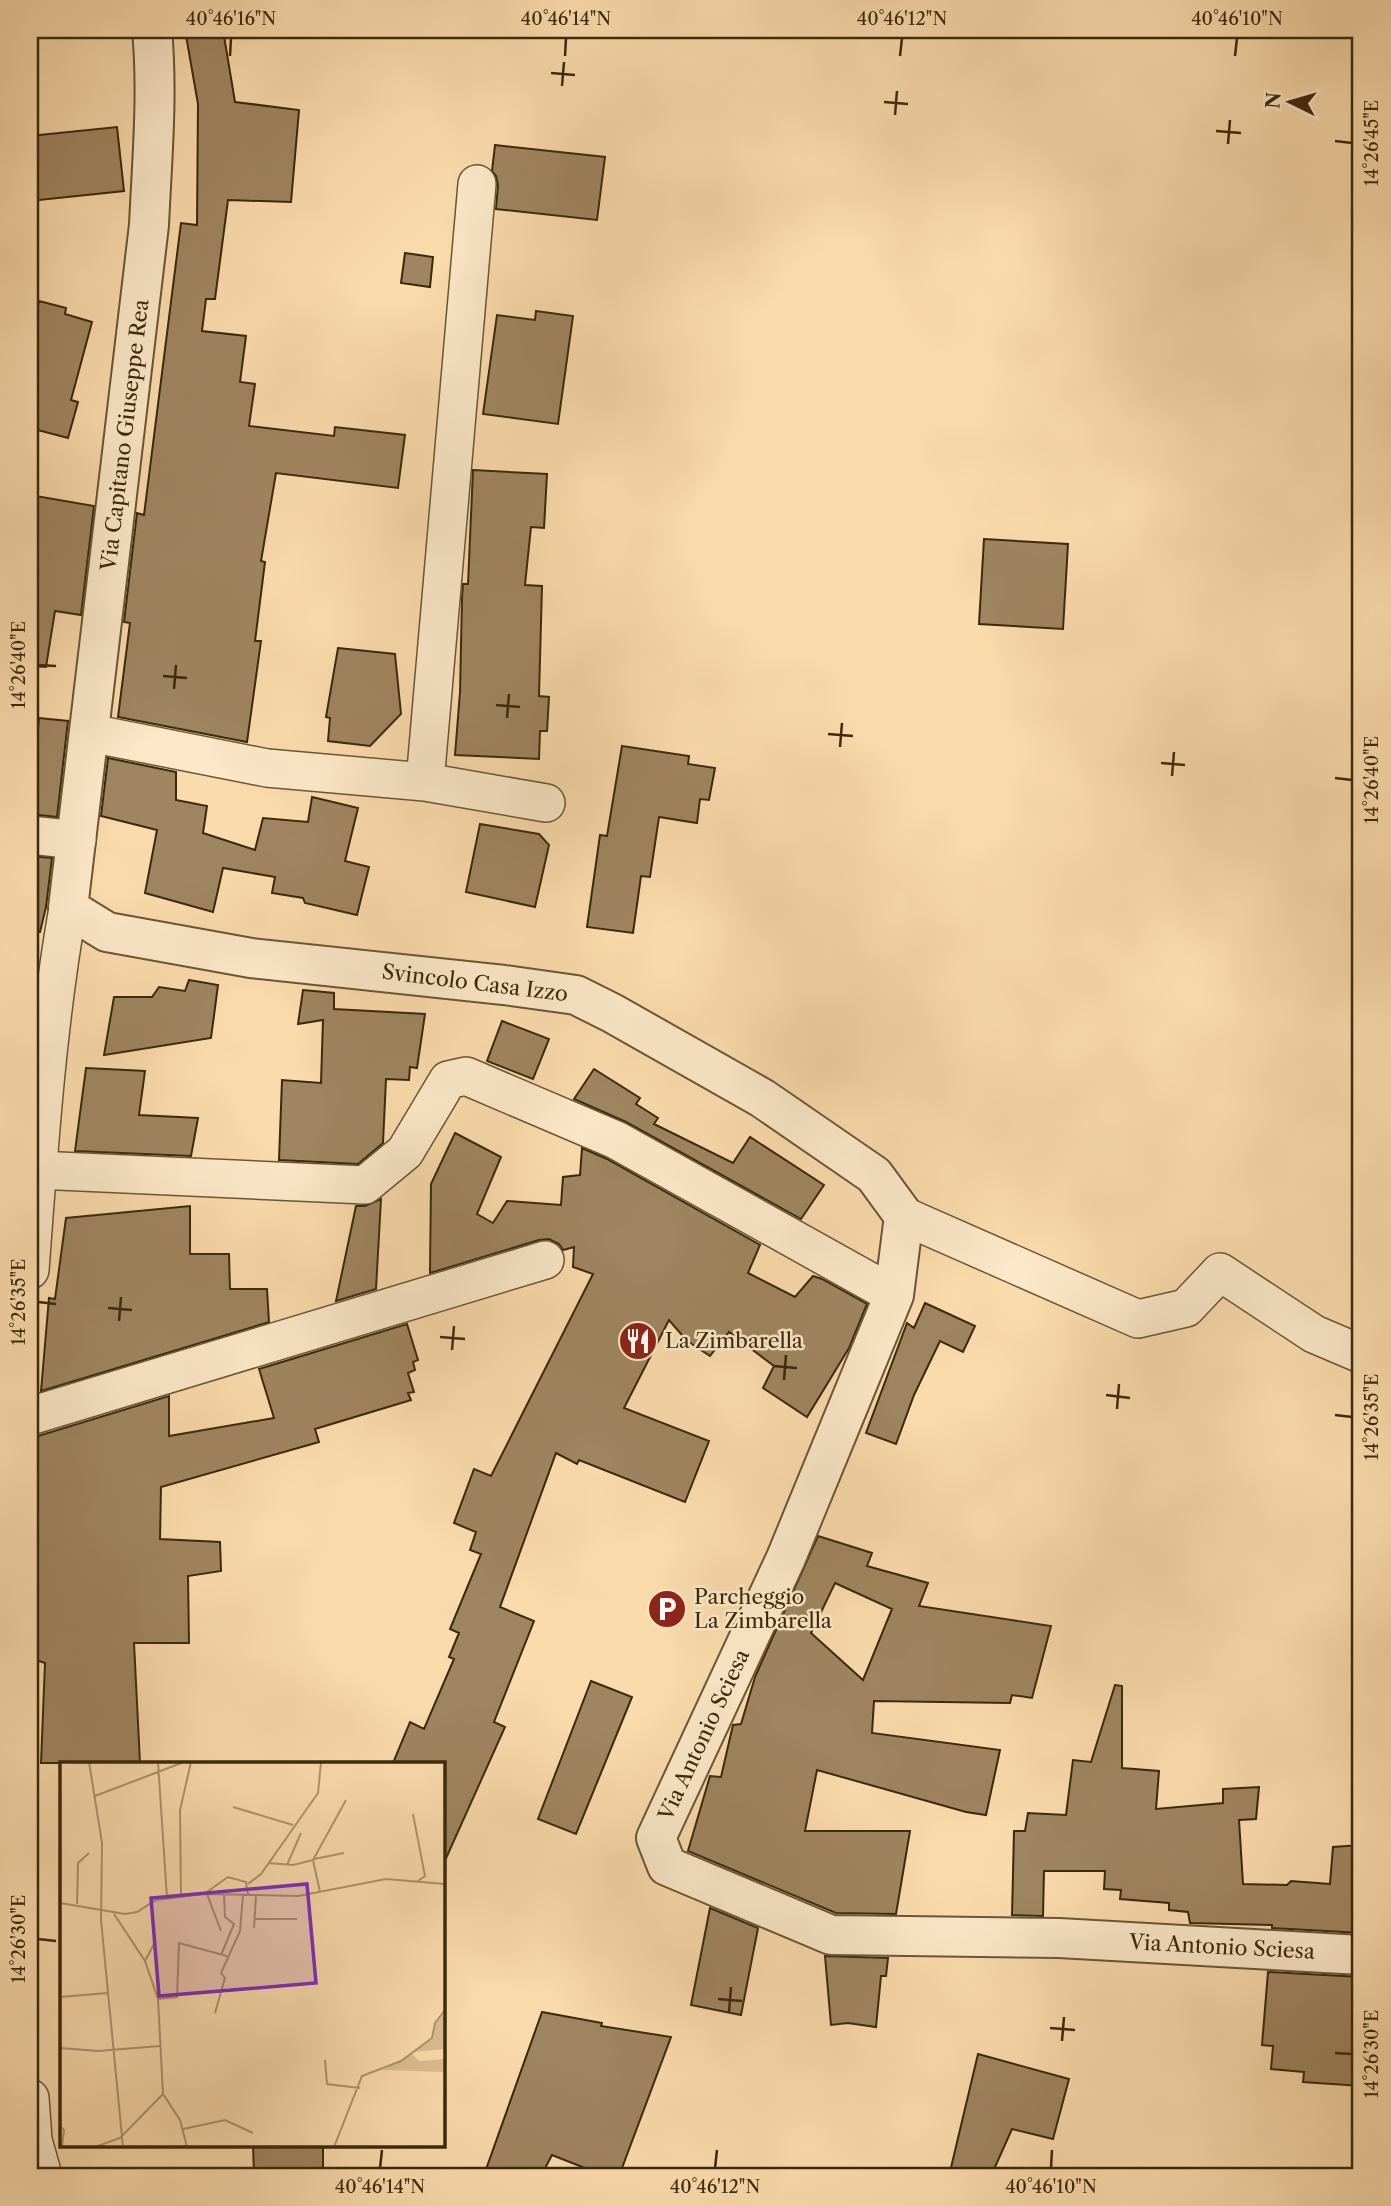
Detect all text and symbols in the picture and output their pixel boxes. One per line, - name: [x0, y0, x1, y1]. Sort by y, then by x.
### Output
- text: 40°46'16"N: [186, 8, 276, 30]
- text: 40°46'14"N: [521, 8, 611, 30]
- text: 40°46'12"N: [857, 8, 947, 30]
- text: 40°46'10"N: [1191, 8, 1283, 30]
- north arrow: [1254, 66, 1324, 136]
- text: N: [1261, 91, 1286, 110]
- text: 14°26'45"E: [1361, 100, 1383, 186]
- street label: Via Capitano Giuseppe Rea: [95, 297, 154, 573]
- text: 14°26'40"E: [8, 621, 30, 709]
- text: 14°26'40"E: [1361, 736, 1383, 824]
- street label: Svincolo Casa Izzo: [381, 959, 569, 1006]
- text: 14°26'35"E: [8, 1259, 30, 1346]
- restaurant icon: La Zimbarella: [617, 1320, 659, 1362]
- place label: La Zimbarella: [665, 1328, 804, 1353]
- text: 14°26'35"E: [1361, 1374, 1383, 1461]
- place label: Parcheggio La Zimbarella: [694, 1584, 833, 1633]
- parking icon: Parcheggio La Zimbarella: [646, 1588, 688, 1630]
- street label: Via Antonio Sciesa: [652, 1644, 755, 1825]
- inset map: [60, 1762, 444, 2146]
- text: 14°26'30"E: [8, 1895, 30, 1983]
- street label: Via Antonio Sciesa: [1127, 1929, 1317, 1964]
- text: 14°26'30"E: [1361, 2010, 1383, 2098]
- text: 40°46'14"N: [335, 2176, 425, 2198]
- text: 40°46'12"N: [670, 2176, 760, 2198]
- text: 40°46'10"N: [1005, 2176, 1097, 2198]

